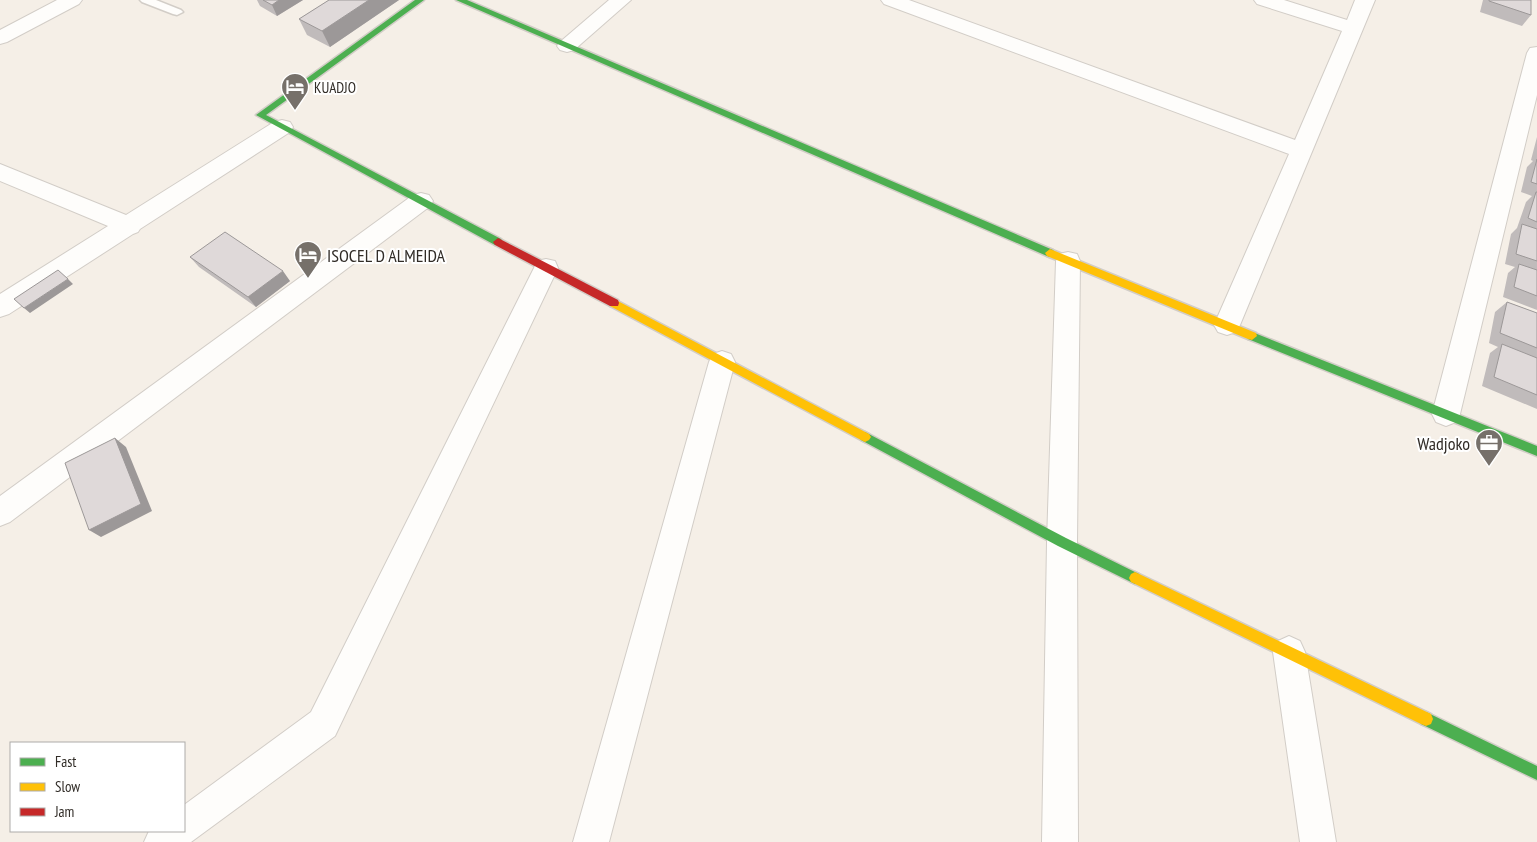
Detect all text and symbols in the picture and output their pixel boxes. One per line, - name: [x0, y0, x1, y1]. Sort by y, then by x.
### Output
- hotel icon: KUADJO: [280, 72, 310, 111]
- place label: KUADJO: [314, 78, 356, 97]
- hotel icon: ISOCEL D ALMEIDA: [293, 240, 323, 279]
- place label: ISOCEL D ALMEIDA: [327, 244, 446, 267]
- office icon: Wadjoko: [1474, 428, 1504, 467]
- place label: Wadjoko: [1417, 432, 1470, 455]
- legend: [10, 742, 185, 832]
- text: Fast: [55, 752, 76, 771]
- text: Slow: [55, 777, 80, 796]
- text: Jam: [54, 802, 74, 821]

